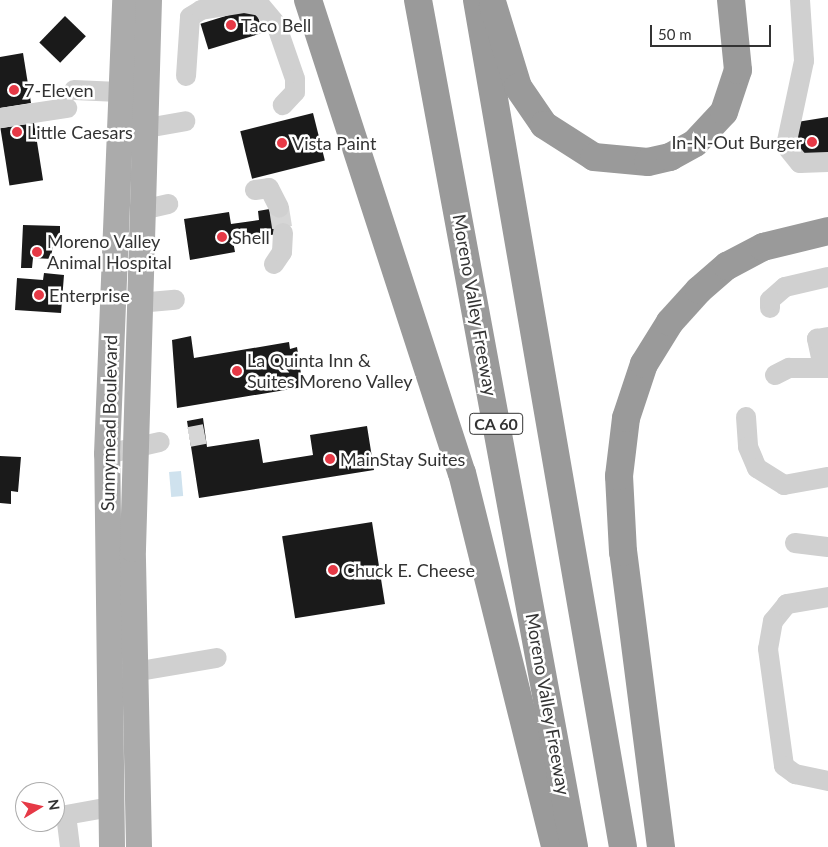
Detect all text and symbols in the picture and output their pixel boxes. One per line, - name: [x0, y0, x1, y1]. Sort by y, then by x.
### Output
- place label: Taco Bell: [241, 14, 311, 36]
- scale bar: [653, 15, 774, 47]
- marker: Taco Bell: [225, 19, 237, 31]
- text: 50 m: [658, 25, 692, 43]
- place label: 7-Eleven: [24, 79, 94, 101]
- marker: 7-Eleven: [8, 84, 20, 96]
- place label: Little Caesars: [27, 121, 133, 143]
- marker: Little Caesars: [11, 126, 23, 138]
- place label: In-N-Out Burger: [671, 131, 802, 153]
- place label: Vista Paint: [292, 132, 376, 154]
- marker: In-N-Out Burger: [806, 136, 818, 148]
- marker: Vista Paint: [276, 137, 288, 149]
- street label: Moreno Valley Freeway: [448, 212, 502, 398]
- place label: Shell: [232, 226, 270, 248]
- place label: Moreno Valley Animal Hospital: [47, 231, 172, 274]
- marker: Shell: [216, 231, 228, 243]
- marker: Moreno Valley Animal Hospital: [31, 246, 43, 258]
- place label: Enterprise: [49, 284, 130, 306]
- marker: Enterprise: [33, 289, 45, 301]
- street label: Sunnymead Boulevard: [97, 335, 121, 511]
- place label: La Quinta Inn & Suites Moreno Valley: [247, 350, 413, 392]
- marker: La Quinta Inn & Suites Moreno Valley: [231, 365, 243, 377]
- road number: CA 60: [468, 410, 524, 438]
- place label: MainStay Suites: [340, 448, 466, 470]
- marker: MainStay Suites: [324, 453, 336, 465]
- place label: Chuck E. Cheese: [343, 559, 475, 581]
- marker: Chuck E. Cheese: [327, 564, 339, 576]
- street label: Moreno Valley Freeway: [521, 611, 575, 797]
- north arrow: [15, 782, 65, 832]
- text: N: [45, 798, 64, 811]

